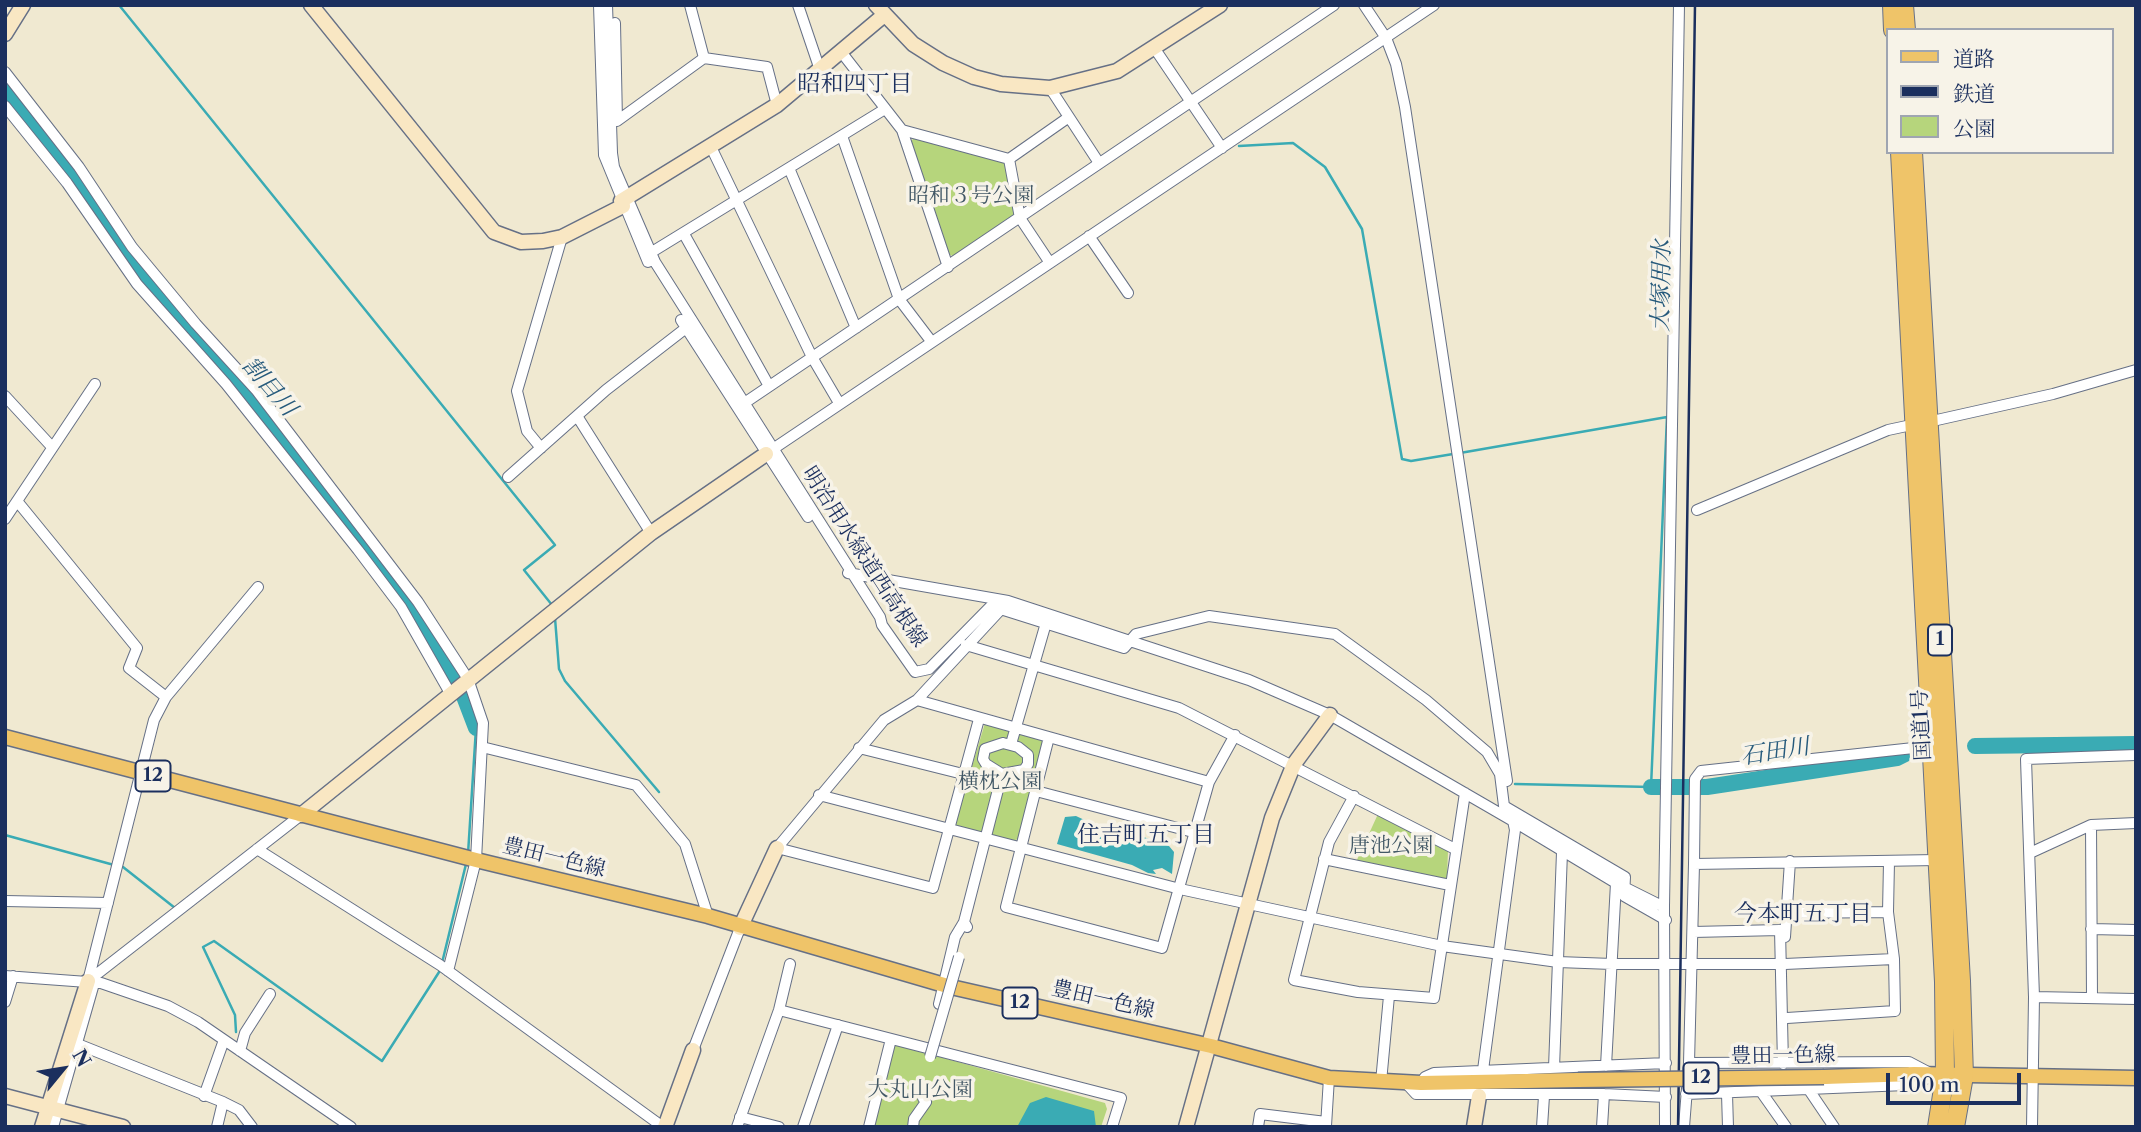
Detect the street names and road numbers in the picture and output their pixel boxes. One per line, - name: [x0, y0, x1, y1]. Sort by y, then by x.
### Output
- street label: 明治用水緑道西高根線: [796, 462, 932, 652]
- road number: 1: [1928, 624, 1952, 656]
- street label: 国道1号: [1908, 688, 1936, 762]
- road number: 12: [136, 761, 170, 792]
- street label: 豊田一色線: [500, 833, 608, 883]
- street label: 豊田一色線: [1049, 976, 1157, 1024]
- road number: 12: [1002, 987, 1038, 1018]
- street label: 豊田一色線: [1730, 1042, 1836, 1070]
- road number: 12: [1684, 1062, 1718, 1094]

